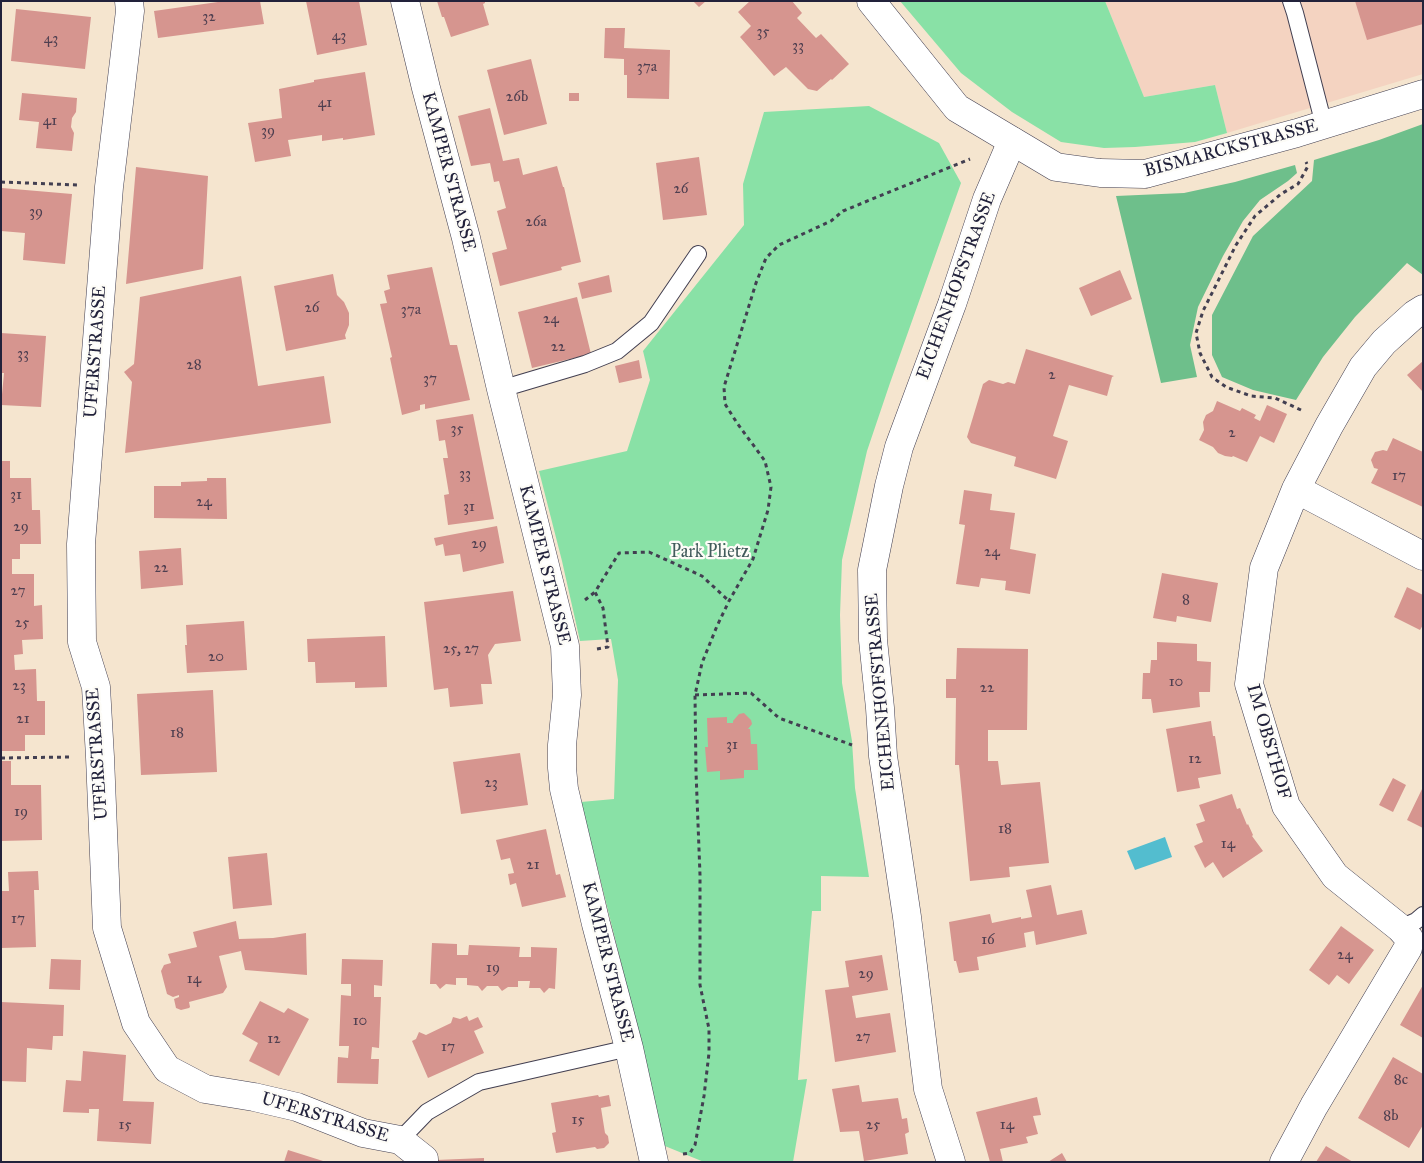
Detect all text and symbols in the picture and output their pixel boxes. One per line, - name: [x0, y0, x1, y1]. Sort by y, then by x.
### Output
- house number: 32: [202, 8, 216, 26]
- house number: 35: [757, 23, 769, 41]
- house number: 43: [332, 27, 346, 45]
- house number: 43: [44, 30, 58, 48]
- house number: 33: [792, 37, 804, 55]
- house number: 37a: [637, 58, 657, 76]
- house number: 26b: [506, 88, 528, 106]
- street label: KAMPER STRASSE: [416, 90, 480, 254]
- house number: 41: [318, 94, 332, 112]
- house number: 41: [43, 112, 57, 130]
- street label: BISMARCKSTRASSE: [1142, 115, 1320, 183]
- house number: 39: [261, 122, 275, 140]
- house number: 26: [673, 180, 689, 198]
- street label: EICHENHOFSTRASSE: [913, 189, 1001, 383]
- house number: 39: [29, 203, 43, 221]
- house number: 26a: [525, 213, 547, 231]
- street label: UFERSTRASSE: [81, 285, 111, 419]
- house number: 26: [304, 299, 320, 317]
- house number: 37a: [401, 301, 421, 319]
- house number: 24: [543, 310, 559, 328]
- house number: 22: [551, 338, 565, 356]
- house number: 33: [17, 345, 29, 363]
- house number: 28: [186, 356, 202, 374]
- house number: 2: [1048, 366, 1056, 384]
- house number: 37: [423, 370, 437, 388]
- house number: 35: [451, 420, 463, 438]
- house number: 2: [1228, 424, 1236, 442]
- house number: 33: [459, 465, 471, 483]
- house number: 17: [1392, 467, 1406, 485]
- street label: KAMPER STRASSE: [514, 483, 574, 647]
- house number: 31: [10, 486, 22, 504]
- house number: 24: [196, 493, 212, 511]
- house number: 31: [463, 498, 475, 516]
- house number: 29: [13, 518, 29, 536]
- house number: 29: [471, 535, 487, 553]
- park label: Park Plietz: [671, 542, 749, 564]
- house number: 24: [984, 543, 1000, 561]
- house number: 22: [154, 559, 168, 577]
- house number: 27: [10, 582, 26, 600]
- house number: 8: [1182, 591, 1190, 609]
- street label: EICHENHOFSTRASSE: [862, 592, 900, 792]
- house number: 25: [15, 614, 29, 632]
- house number: 25, 27: [443, 640, 479, 658]
- house number: 20: [208, 648, 224, 666]
- house number: 10: [1169, 673, 1183, 691]
- house number: 23: [12, 677, 26, 695]
- house number: 22: [980, 679, 994, 697]
- street label: IM OBSTHOF: [1241, 682, 1295, 802]
- street label: UFERSTRASSE: [83, 687, 113, 821]
- house number: 21: [16, 710, 30, 728]
- house number: 18: [170, 724, 184, 742]
- house number: 31: [726, 736, 738, 754]
- house number: 12: [1188, 750, 1202, 768]
- house number: 23: [484, 774, 498, 792]
- house number: 19: [14, 803, 28, 821]
- house number: 18: [998, 820, 1012, 838]
- house number: 14: [1221, 835, 1235, 853]
- house number: 21: [526, 856, 540, 874]
- street label: KAMPER STRASSE: [577, 880, 637, 1044]
- house number: 17: [11, 910, 25, 928]
- house number: 16: [981, 931, 995, 949]
- house number: 24: [1337, 946, 1353, 964]
- house number: 19: [486, 959, 500, 977]
- house number: 29: [858, 965, 874, 983]
- house number: 14: [187, 970, 201, 988]
- house number: 10: [353, 1012, 367, 1030]
- house number: 27: [856, 1028, 870, 1046]
- house number: 12: [267, 1030, 281, 1048]
- house number: 17: [441, 1038, 455, 1056]
- house number: 8c: [1394, 1071, 1408, 1089]
- street label: UFERSTRASSE: [258, 1088, 392, 1148]
- house number: 8b: [1383, 1107, 1399, 1125]
- house number: 15: [572, 1111, 584, 1129]
- house number: 15: [119, 1116, 131, 1134]
- house number: 25: [866, 1116, 880, 1134]
- house number: 14: [1000, 1116, 1014, 1134]

